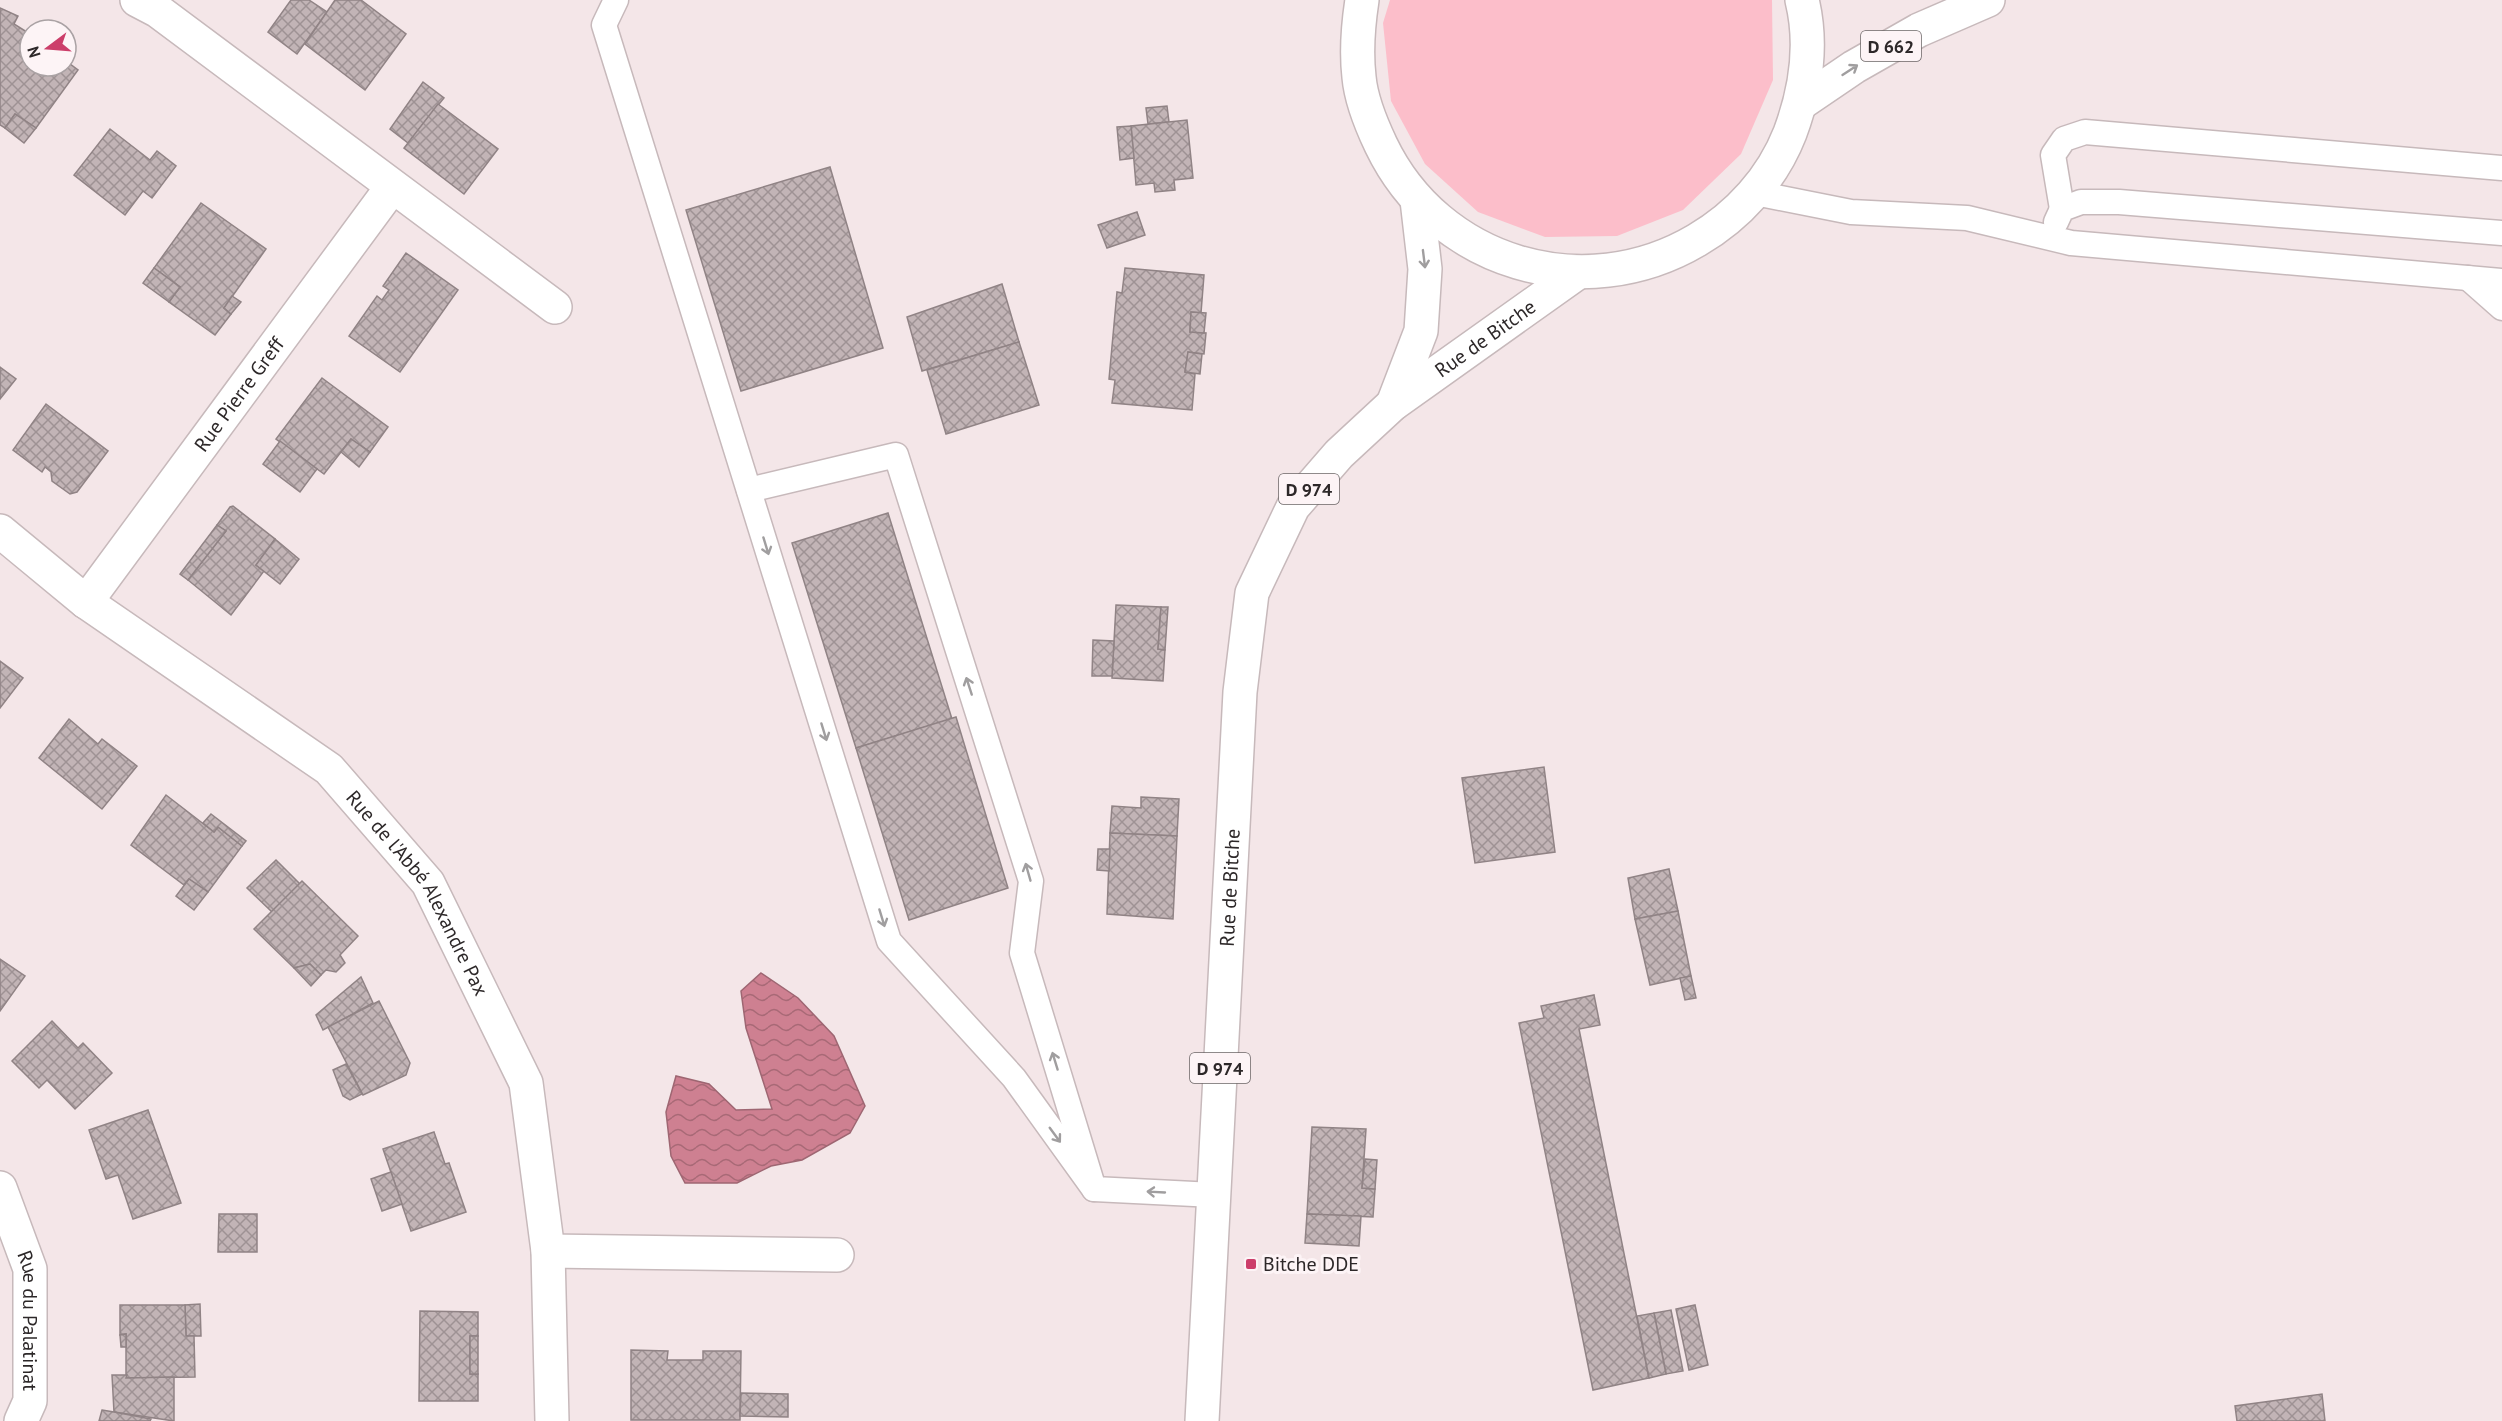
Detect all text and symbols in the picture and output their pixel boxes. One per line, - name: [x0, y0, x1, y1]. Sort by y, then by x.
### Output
- north arrow: [18, 18, 78, 78]
- road number: D 662: [1861, 31, 1921, 61]
- text: N: [23, 44, 45, 60]
- one-way arrow: [1841, 64, 1858, 77]
- one-way arrow: [1419, 248, 1430, 268]
- street label: Rue de Bitche: [1430, 293, 1541, 383]
- street label: Rue Pierre Greff: [188, 331, 291, 457]
- road number: D 974: [1279, 474, 1339, 504]
- one-way arrow: [761, 536, 772, 555]
- one-way arrow: [963, 677, 974, 696]
- one-way arrow: [819, 722, 830, 741]
- street label: Rue de l'Abbé Alexandre Pax: [340, 785, 494, 1000]
- street label: Rue de Bitche: [1214, 828, 1246, 947]
- one-way arrow: [1022, 863, 1033, 882]
- one-way arrow: [877, 909, 888, 928]
- one-way arrow: [1049, 1052, 1060, 1071]
- road number: D 974: [1190, 1053, 1250, 1083]
- one-way arrow: [1049, 1126, 1061, 1142]
- one-way arrow: [1146, 1186, 1166, 1197]
- street label: Rue du Palatinat: [11, 1247, 43, 1391]
- place label: Bitche DDE: [1263, 1251, 1359, 1277]
- marker: Bitche DDE: [1244, 1257, 1258, 1271]

